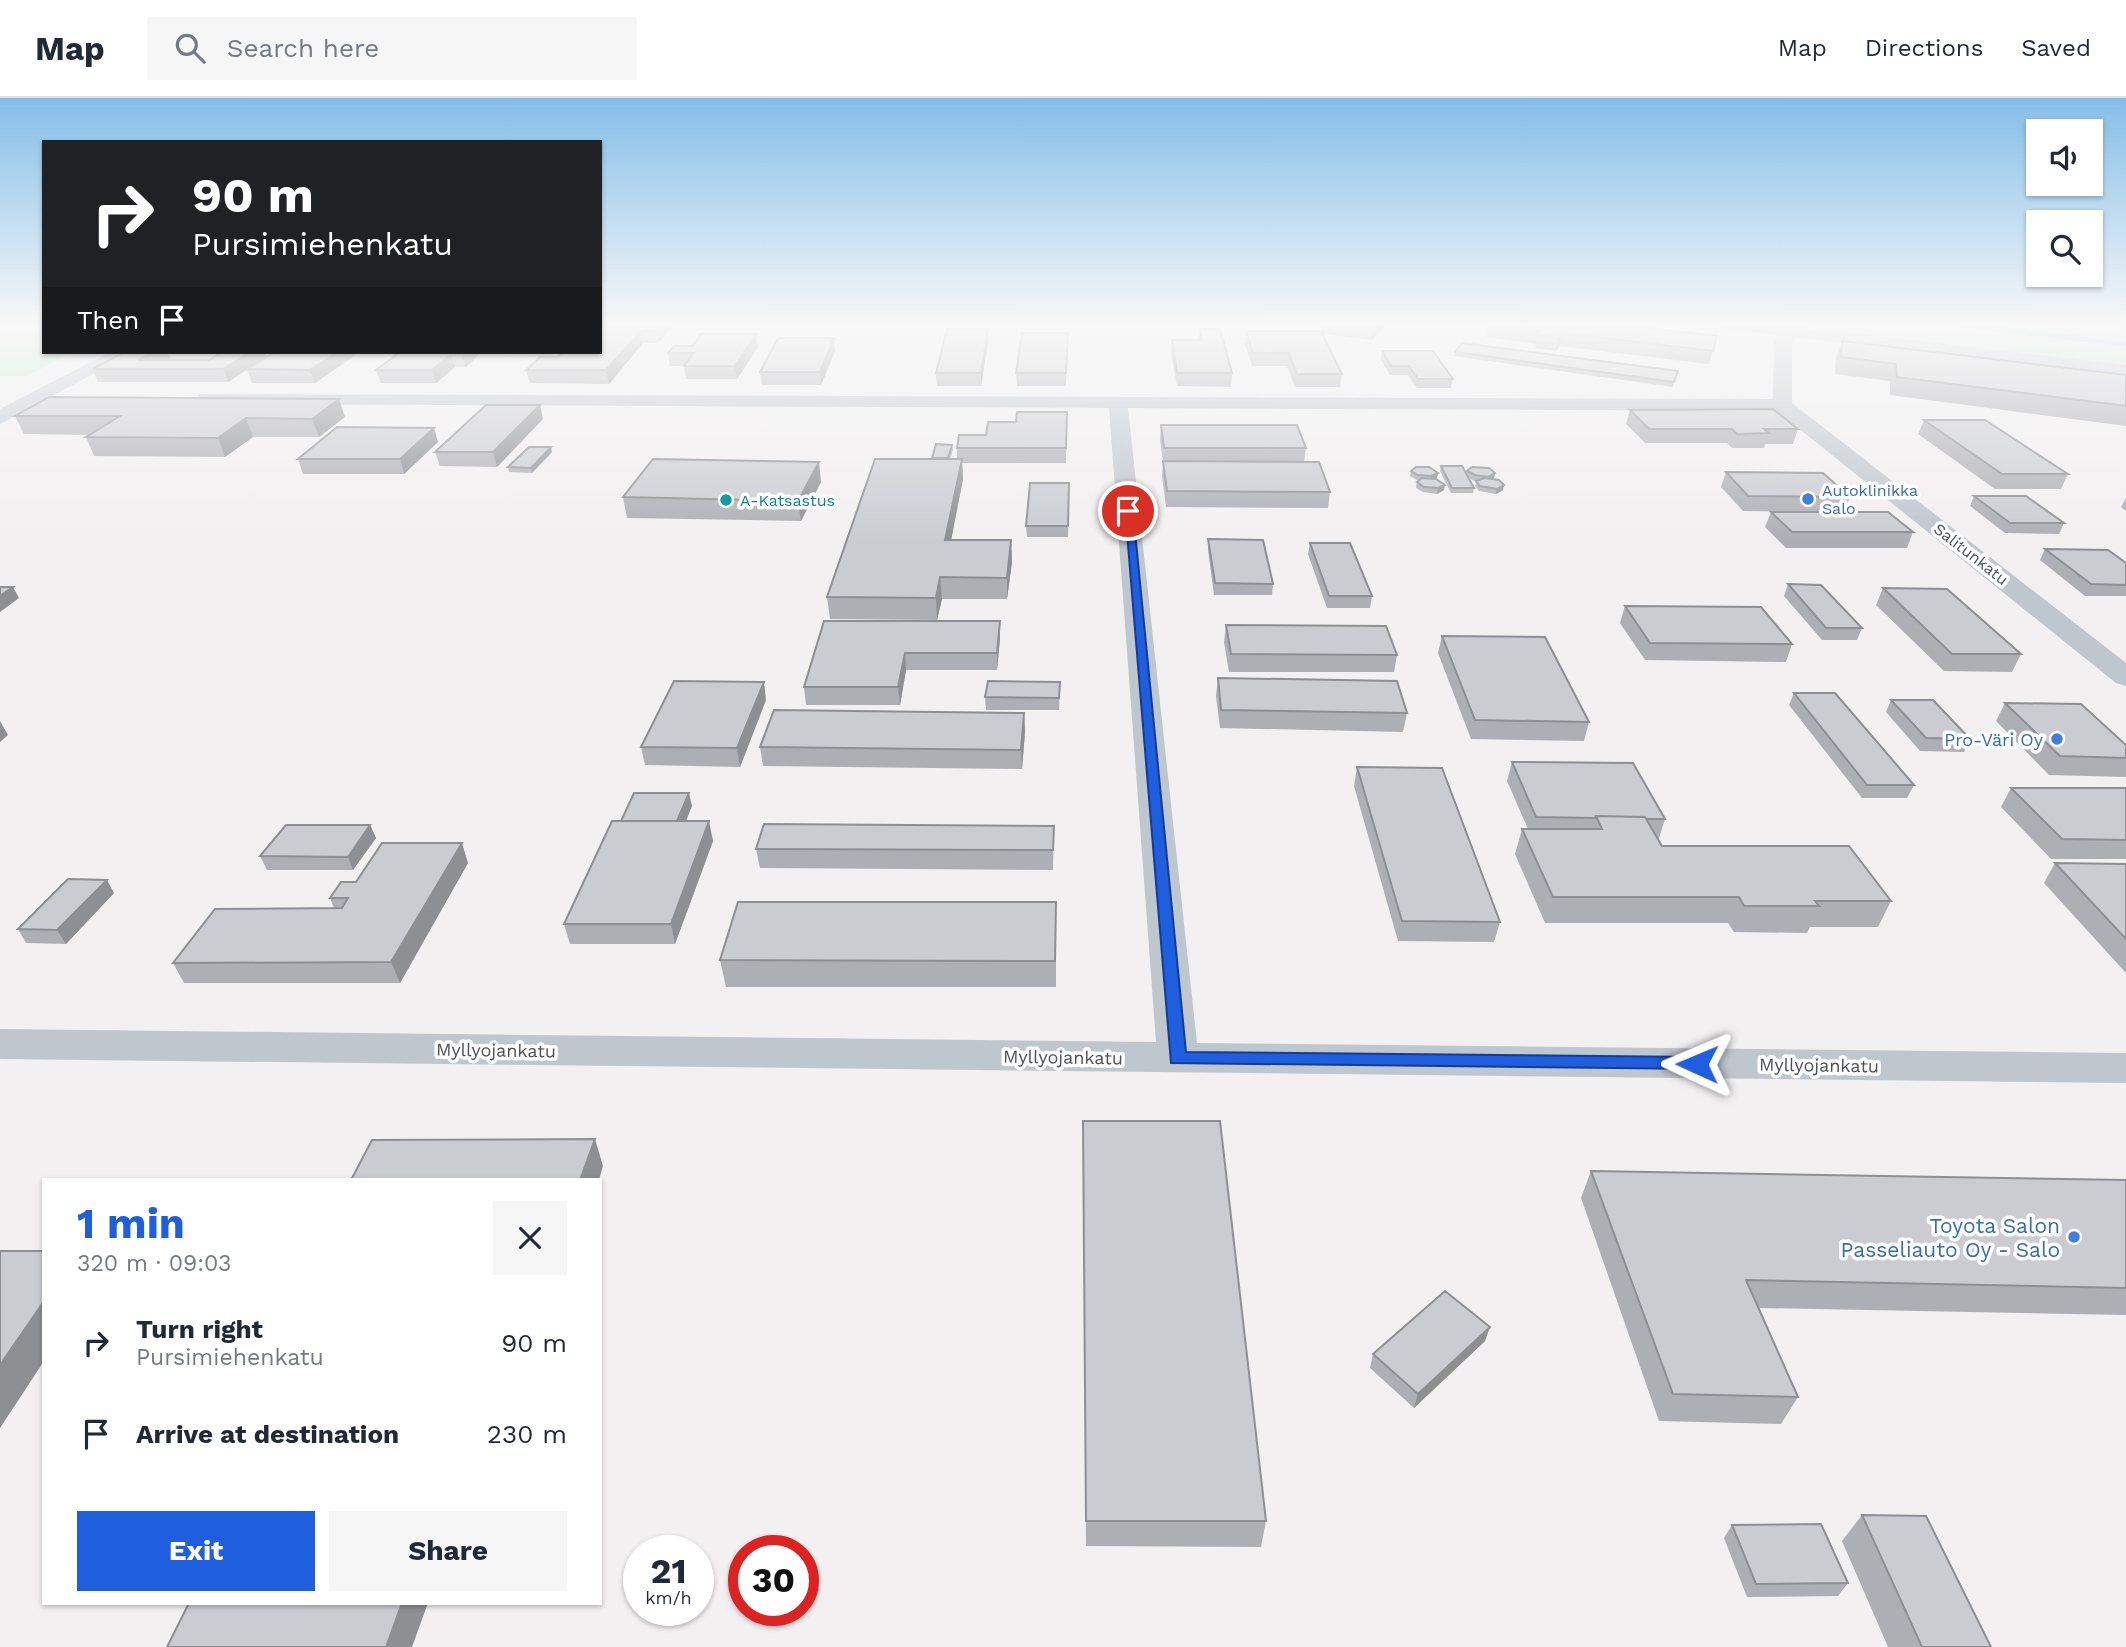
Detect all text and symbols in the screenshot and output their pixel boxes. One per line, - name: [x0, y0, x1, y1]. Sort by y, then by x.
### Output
- search box: [147, 17, 637, 80]
- text: Map: [35, 29, 105, 68]
- icon: search: [171, 29, 209, 67]
- text: Search here: [227, 33, 379, 63]
- text: Map: [1778, 34, 1827, 62]
- text: Directions: [1865, 34, 1983, 62]
- text: Saved: [2021, 34, 2091, 62]
- map controls: [2026, 119, 2103, 287]
- button: sound: [2026, 119, 2103, 196]
- text: 90 m: [192, 166, 314, 224]
- icon: right: [77, 168, 168, 259]
- button: search: [2026, 210, 2103, 287]
- text: Pursimiehenkatu: [192, 225, 453, 263]
- icon: arrive: [153, 301, 191, 339]
- text: Then: [77, 305, 139, 335]
- pin: [1098, 481, 1158, 541]
- place label: Autoklinikka Salo: [1822, 481, 1918, 518]
- place label: A-Katsastus: [740, 491, 835, 510]
- marker: Autoklinikka Salo: [1800, 491, 1816, 507]
- marker: A-Katsastus: [718, 492, 734, 508]
- icon: arrive: [1109, 492, 1147, 530]
- street label: Salitunkatu: [1930, 519, 2012, 589]
- place label: Pro-Väri Oy: [1944, 729, 2044, 750]
- marker: Pro-Väri Oy: [2049, 731, 2065, 747]
- position arrow: [1660, 1027, 1734, 1101]
- street label: Myllyojankatu: [436, 1038, 556, 1062]
- street label: Myllyojankatu: [1003, 1045, 1123, 1069]
- street label: Myllyojankatu: [1759, 1053, 1879, 1077]
- text: 1 min: [77, 1199, 185, 1248]
- button: close: [493, 1201, 567, 1275]
- place label: Toyota Salon Passeliauto Oy - Salo: [1841, 1213, 2060, 1262]
- marker: Toyota Salon Passeliauto Oy - Salo: [2066, 1229, 2082, 1245]
- text: 320 m · 09:03: [77, 1250, 231, 1277]
- text: Turn right: [136, 1314, 263, 1344]
- icon: right: [77, 1324, 115, 1362]
- text: 90 m: [501, 1328, 567, 1358]
- text: Pursimiehenkatu: [136, 1344, 324, 1371]
- icon: arrive: [77, 1415, 115, 1453]
- text: Arrive at destination: [136, 1419, 399, 1449]
- text: 230 m: [487, 1419, 567, 1449]
- button: Exit: [77, 1511, 315, 1591]
- button: Share: [329, 1511, 567, 1591]
- speed limit sign: 30: [728, 1535, 819, 1626]
- text: 21: [651, 1550, 686, 1592]
- text: km/h: [645, 1587, 692, 1608]

